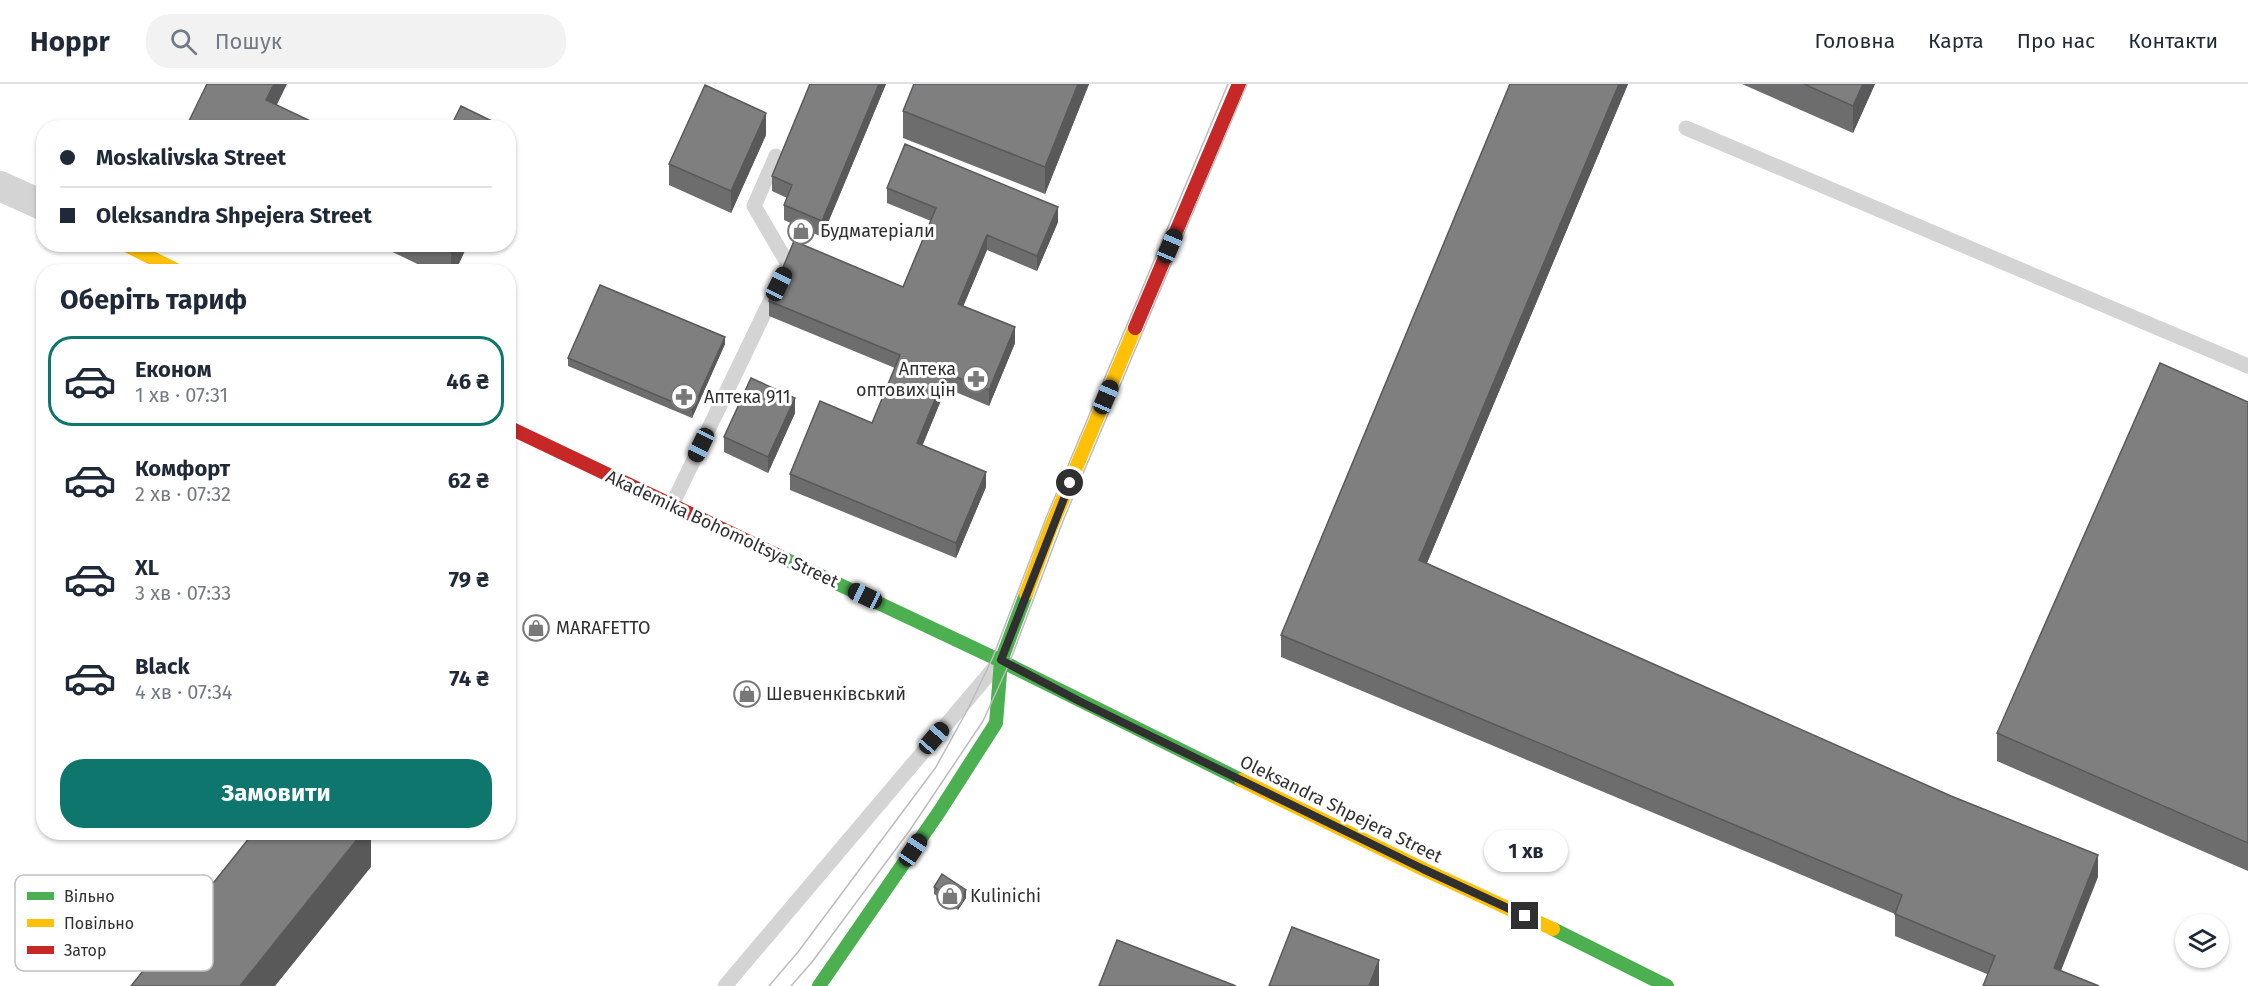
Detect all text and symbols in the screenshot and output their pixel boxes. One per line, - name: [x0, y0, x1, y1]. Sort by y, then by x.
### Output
- search box: [146, 14, 566, 68]
- text: Hoppr: [30, 25, 110, 58]
- icon: search: [167, 25, 200, 58]
- text: Пошук: [215, 28, 282, 55]
- text: Головна: [1814, 28, 1895, 54]
- text: Карта: [1928, 28, 1984, 54]
- text: Про нас: [2017, 28, 2095, 54]
- text: Контакти: [2128, 28, 2218, 54]
- text: Moskalivska Street: [96, 144, 286, 171]
- text: Oleksandra Shpejera Street: [96, 202, 372, 229]
- shop icon: Будматеріали: [786, 216, 816, 246]
- place label: Будматеріали: [820, 220, 935, 242]
- car: [1155, 226, 1185, 266]
- car: [763, 264, 795, 304]
- text: Оберіть тариф: [60, 284, 247, 316]
- icon: car: [63, 354, 117, 408]
- text: Економ: [135, 356, 212, 383]
- place label: Аптека оптових цін: [856, 358, 956, 401]
- pharmacy icon: Аптека оптових цін: [961, 364, 991, 394]
- text: 46 ₴: [446, 368, 489, 395]
- car: [1091, 377, 1121, 417]
- pharmacy icon: Аптека 911: [669, 382, 699, 412]
- text: 1 хв · 07:31: [135, 383, 228, 407]
- place label: Аптека 911: [704, 386, 790, 408]
- car: [685, 425, 717, 465]
- icon: car: [63, 453, 117, 507]
- text: Комфорт: [135, 455, 230, 482]
- street label: Akademika Bohomoltsya Street: [602, 465, 842, 593]
- text: 62 ₴: [448, 467, 489, 494]
- route start: [1056, 469, 1083, 496]
- text: 2 хв · 07:32: [135, 482, 231, 506]
- icon: car: [63, 552, 117, 606]
- text: XL: [135, 554, 159, 581]
- text: 79 ₴: [449, 566, 489, 593]
- car: [845, 580, 885, 612]
- text: 3 хв · 07:33: [135, 581, 231, 605]
- shop icon: MARAFETTO: [521, 613, 551, 643]
- place label: MARAFETTO: [556, 617, 650, 639]
- icon: car: [63, 651, 117, 705]
- text: Black: [135, 653, 190, 680]
- text: 74 ₴: [449, 665, 489, 692]
- shop icon: Шевченківський: [732, 679, 762, 709]
- text: 4 хв · 07:34: [135, 680, 232, 704]
- place label: Шевченківський: [766, 683, 906, 705]
- car: [915, 719, 953, 757]
- street label: Oleksandra Shpejera Street: [1236, 750, 1446, 868]
- button: Замовити: [60, 759, 492, 828]
- callout: 1 хв: [1483, 829, 1567, 871]
- car: [895, 830, 931, 870]
- text: 1 хв: [1508, 839, 1544, 863]
- legend: [15, 875, 213, 971]
- shop icon: Kulinichi: [935, 881, 965, 911]
- place label: Kulinichi: [970, 885, 1041, 907]
- text: Вільно: [64, 887, 115, 906]
- route end: [1511, 902, 1538, 929]
- text: Повільно: [64, 914, 134, 933]
- map controls: [2175, 914, 2229, 968]
- button: layers: [2175, 914, 2229, 968]
- text: Затор: [64, 941, 106, 960]

